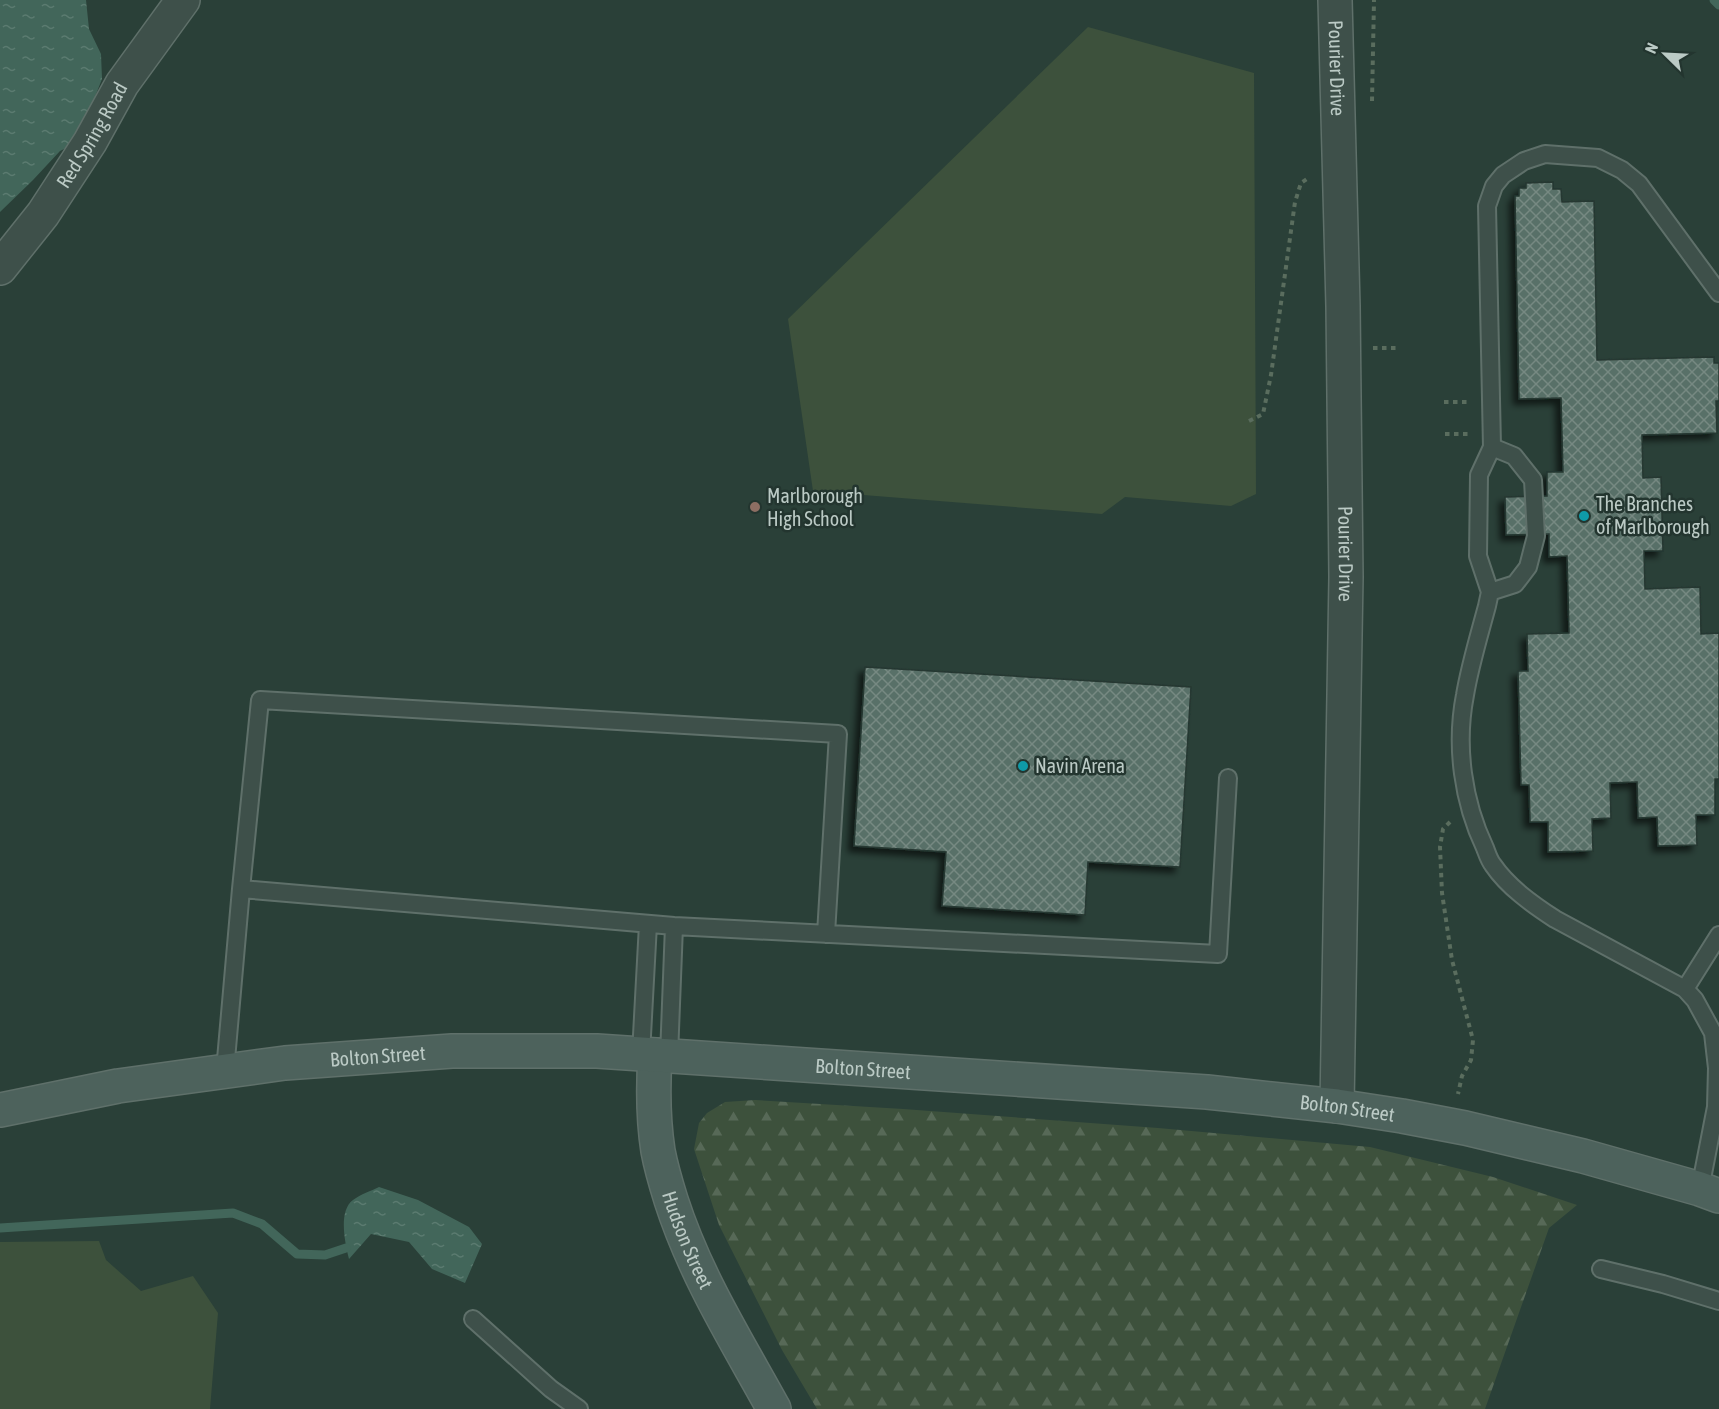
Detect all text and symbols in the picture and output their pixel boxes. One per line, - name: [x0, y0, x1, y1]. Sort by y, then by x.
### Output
- street label: Pourier Drive: [1325, 20, 1350, 116]
- north arrow: [1635, 24, 1695, 84]
- text: N: [1641, 40, 1661, 56]
- street label: Red Spring Road: [51, 78, 132, 192]
- place label: Marlborough High School: [767, 484, 863, 530]
- place label: The Branches of Marlborough: [1596, 492, 1710, 538]
- marker: Marlborough High School: [748, 500, 762, 514]
- street label: Pourier Drive: [1334, 506, 1358, 602]
- marker: The Branches of Marlborough: [1577, 509, 1591, 523]
- place label: Navin Arena: [1035, 754, 1125, 777]
- marker: Navin Arena: [1016, 759, 1030, 773]
- street label: Bolton Street: [329, 1041, 426, 1071]
- street label: Bolton Street: [815, 1054, 912, 1083]
- street label: Bolton Street: [1299, 1090, 1397, 1126]
- street label: Hudson Street: [658, 1188, 718, 1293]

